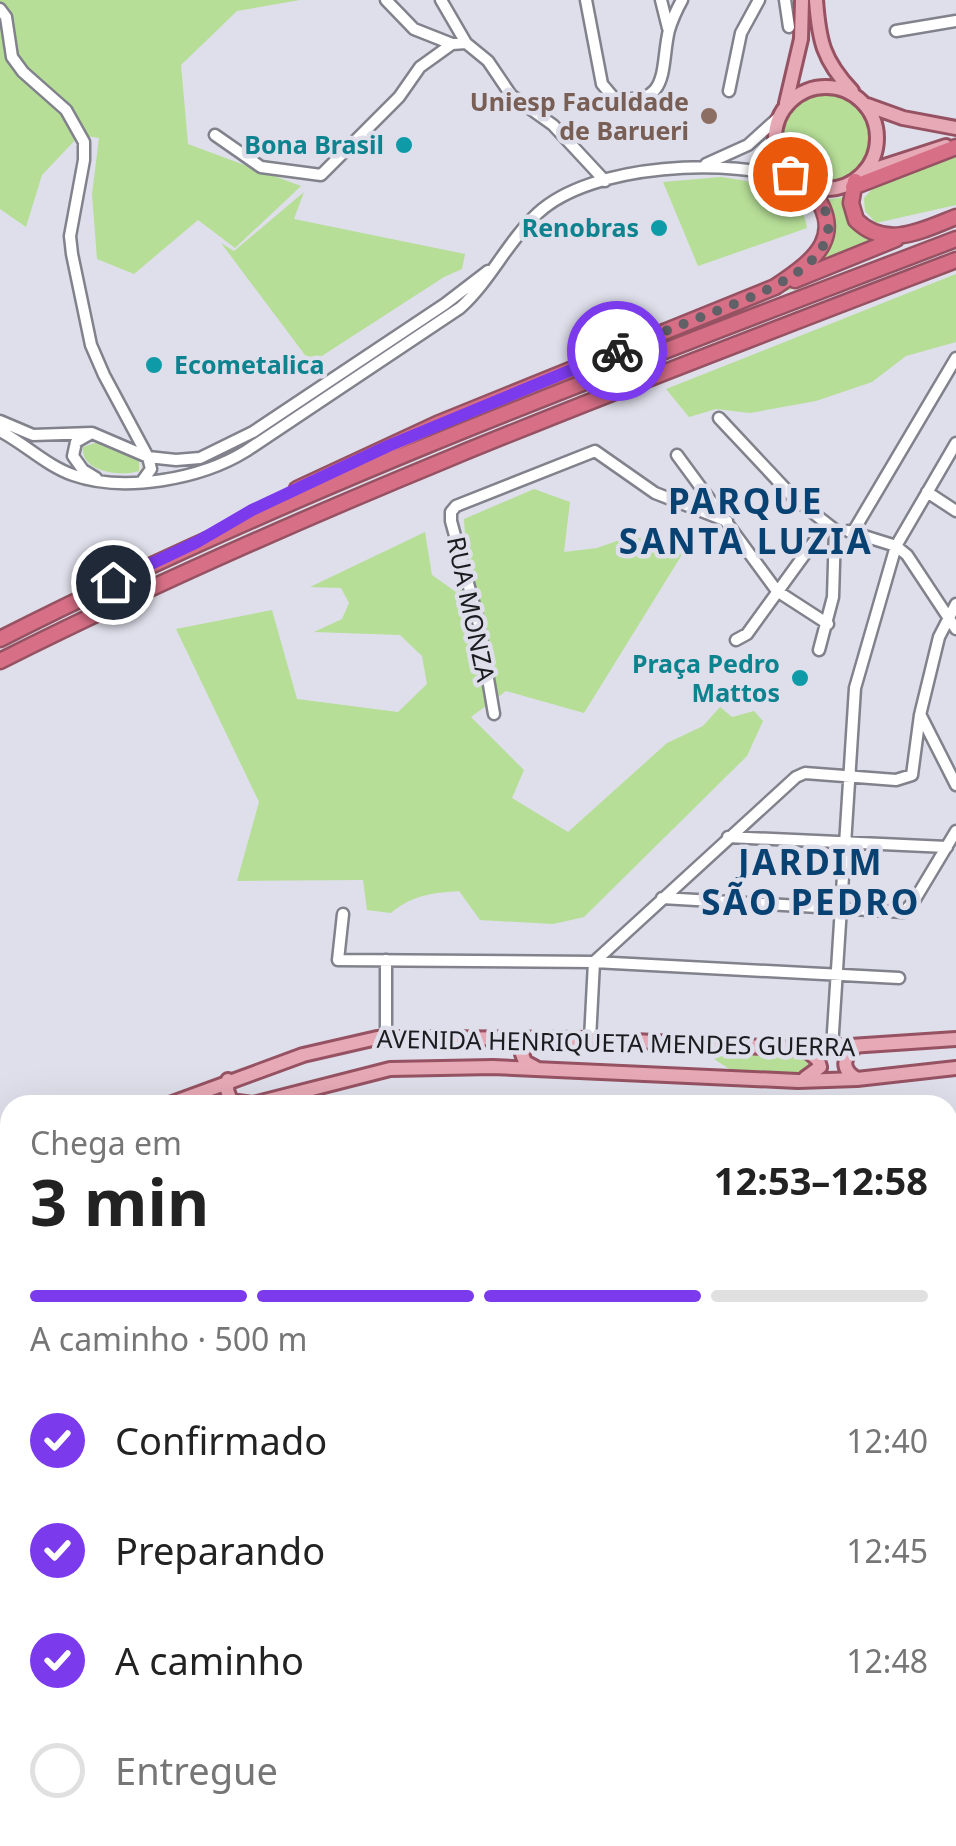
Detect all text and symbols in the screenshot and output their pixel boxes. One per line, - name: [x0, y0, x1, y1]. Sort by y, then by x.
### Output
- place label: Uniesp Faculdade de Barueri: [470, 84, 689, 147]
- marker: Uniesp Faculdade de Barueri: [698, 105, 720, 127]
- place label: Bona Brasil: [244, 127, 384, 161]
- pin: [748, 132, 833, 217]
- marker: Bona Brasil: [393, 134, 415, 156]
- icon: bag: [763, 147, 818, 202]
- place label: Renobras: [522, 210, 639, 244]
- marker: Renobras: [648, 217, 670, 239]
- courier: [567, 301, 667, 401]
- icon: bike: [590, 324, 645, 379]
- place label: Ecometalica: [174, 347, 324, 381]
- marker: Ecometalica: [143, 354, 165, 376]
- district label: PARQUE SANTA LUZIA: [619, 477, 873, 564]
- street label: RUA MONZA: [440, 533, 504, 684]
- pin: [71, 540, 156, 625]
- icon: home: [86, 555, 141, 610]
- place label: Praça Pedro Mattos: [632, 646, 780, 709]
- marker: Praça Pedro Mattos: [789, 667, 811, 689]
- district label: JARDIM SÃO PEDRO: [701, 838, 921, 925]
- street label: AVENIDA HENRIQUETA MENDES GUERRA: [376, 1021, 856, 1063]
- text: Chega em: [30, 1121, 182, 1164]
- text: 12:53–12:58: [714, 1154, 928, 1206]
- text: 3 min: [30, 1157, 209, 1245]
- text: A caminho · 500 m: [30, 1317, 308, 1360]
- icon: check: [30, 1413, 85, 1468]
- text: Confirmado: [115, 1414, 327, 1466]
- text: 12:40: [846, 1419, 928, 1462]
- icon: check: [30, 1523, 85, 1578]
- text: Preparando: [115, 1524, 325, 1576]
- text: 12:45: [846, 1529, 928, 1572]
- icon: check: [30, 1633, 85, 1688]
- text: A caminho: [115, 1634, 304, 1686]
- text: 12:48: [846, 1639, 928, 1682]
- text: Entregue: [115, 1744, 278, 1796]

